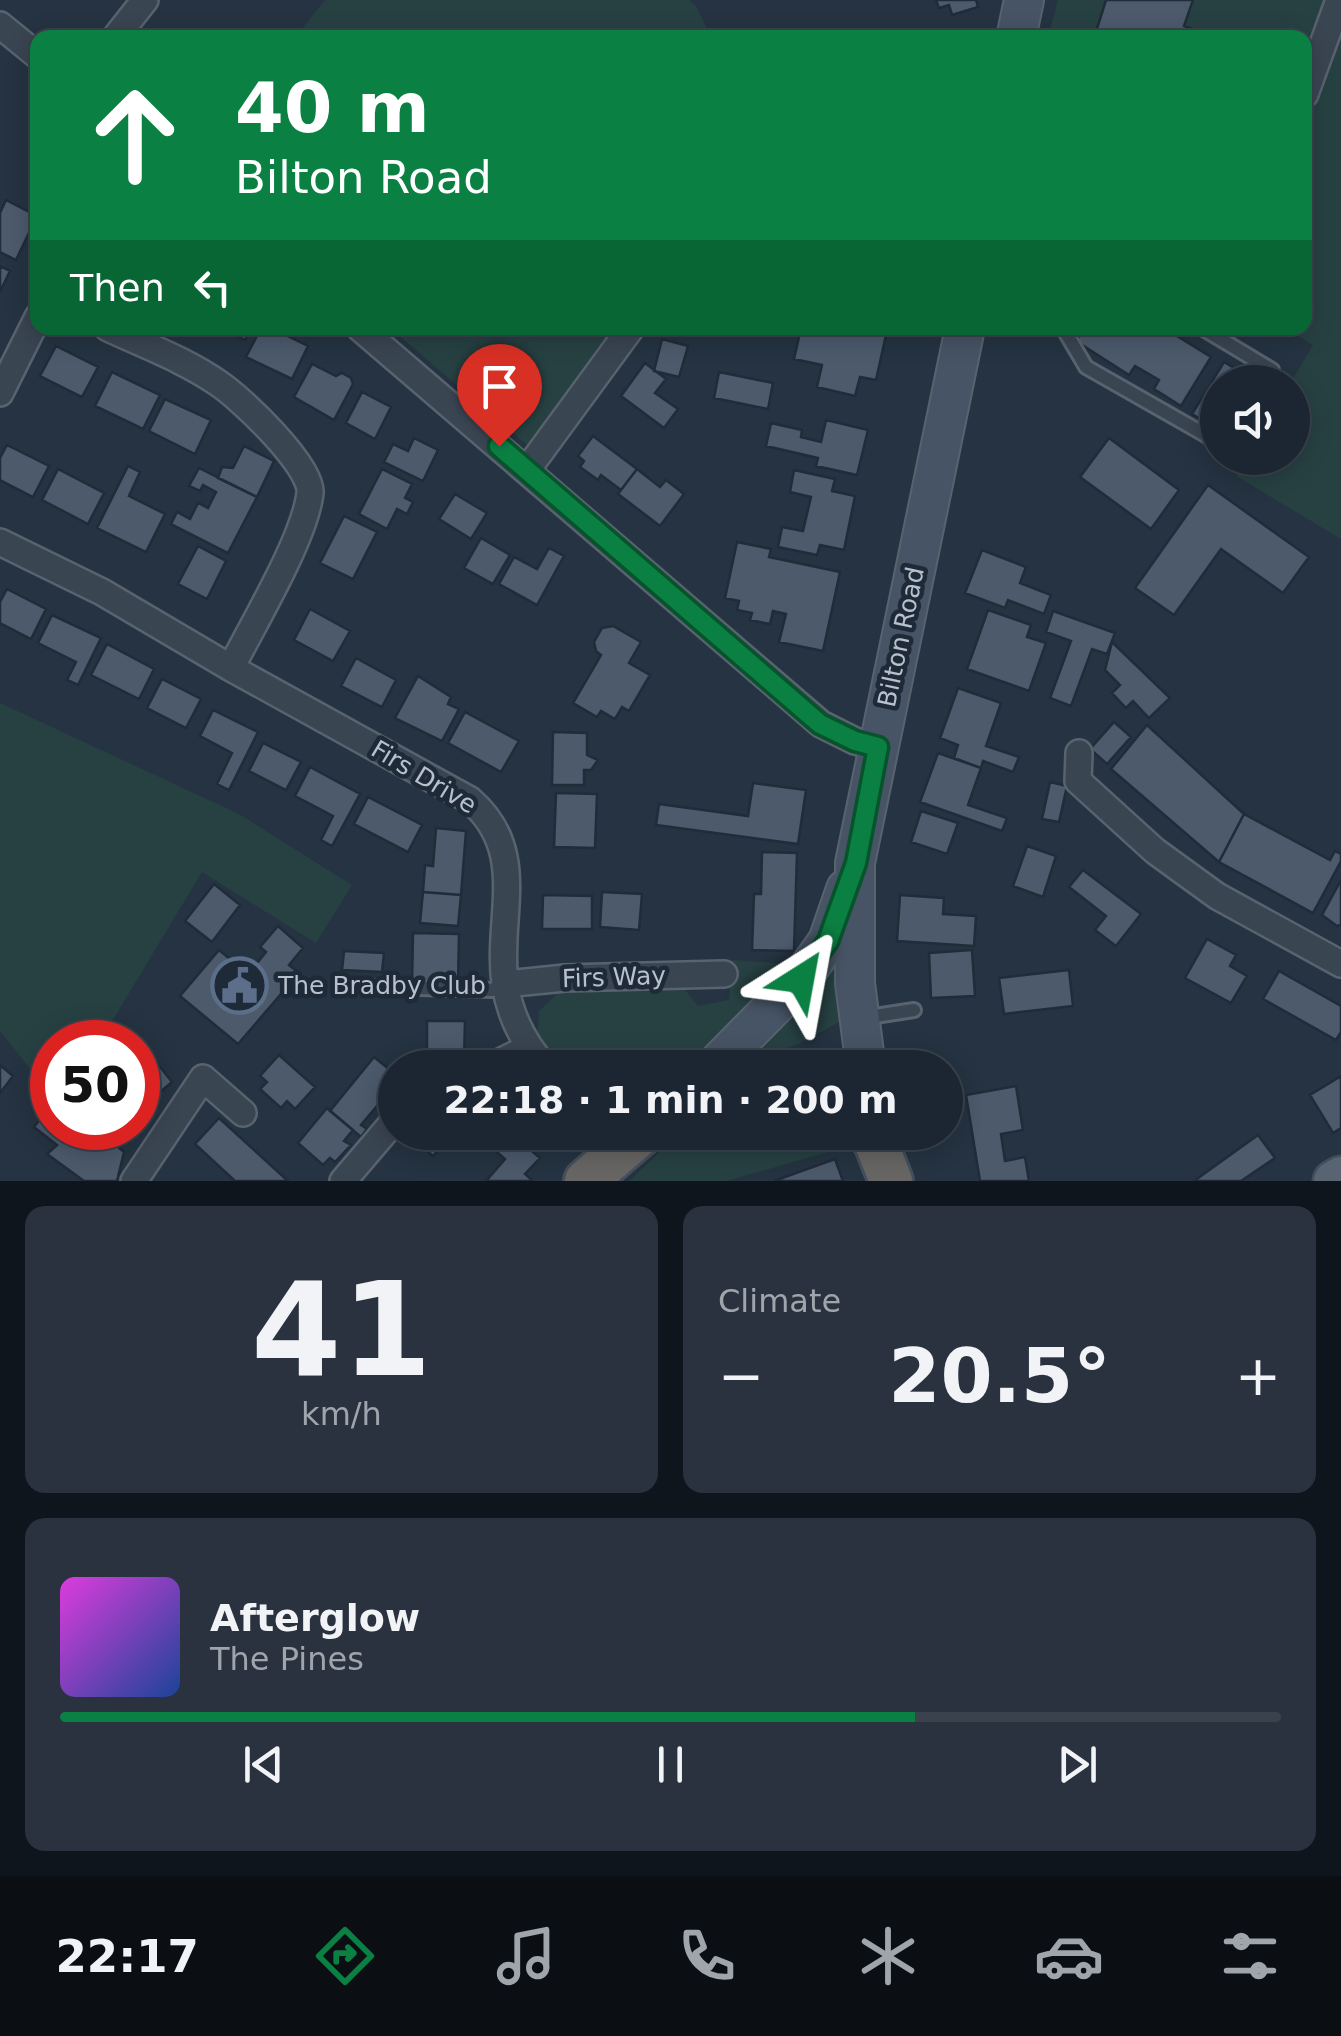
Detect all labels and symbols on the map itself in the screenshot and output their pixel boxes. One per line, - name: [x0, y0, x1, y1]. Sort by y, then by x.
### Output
- pin: [457, 344, 542, 447]
- street label: Bilton Road: [872, 564, 930, 710]
- street label: Firs Drive: [366, 734, 482, 820]
- position arrow: [749, 927, 853, 1031]
- public building icon: The Bradby Club: [209, 955, 269, 1015]
- street label: Firs Way: [562, 961, 667, 993]
- place label: The Bradby Club: [277, 971, 486, 1000]
- speed limit sign: 50: [30, 1020, 160, 1150]

